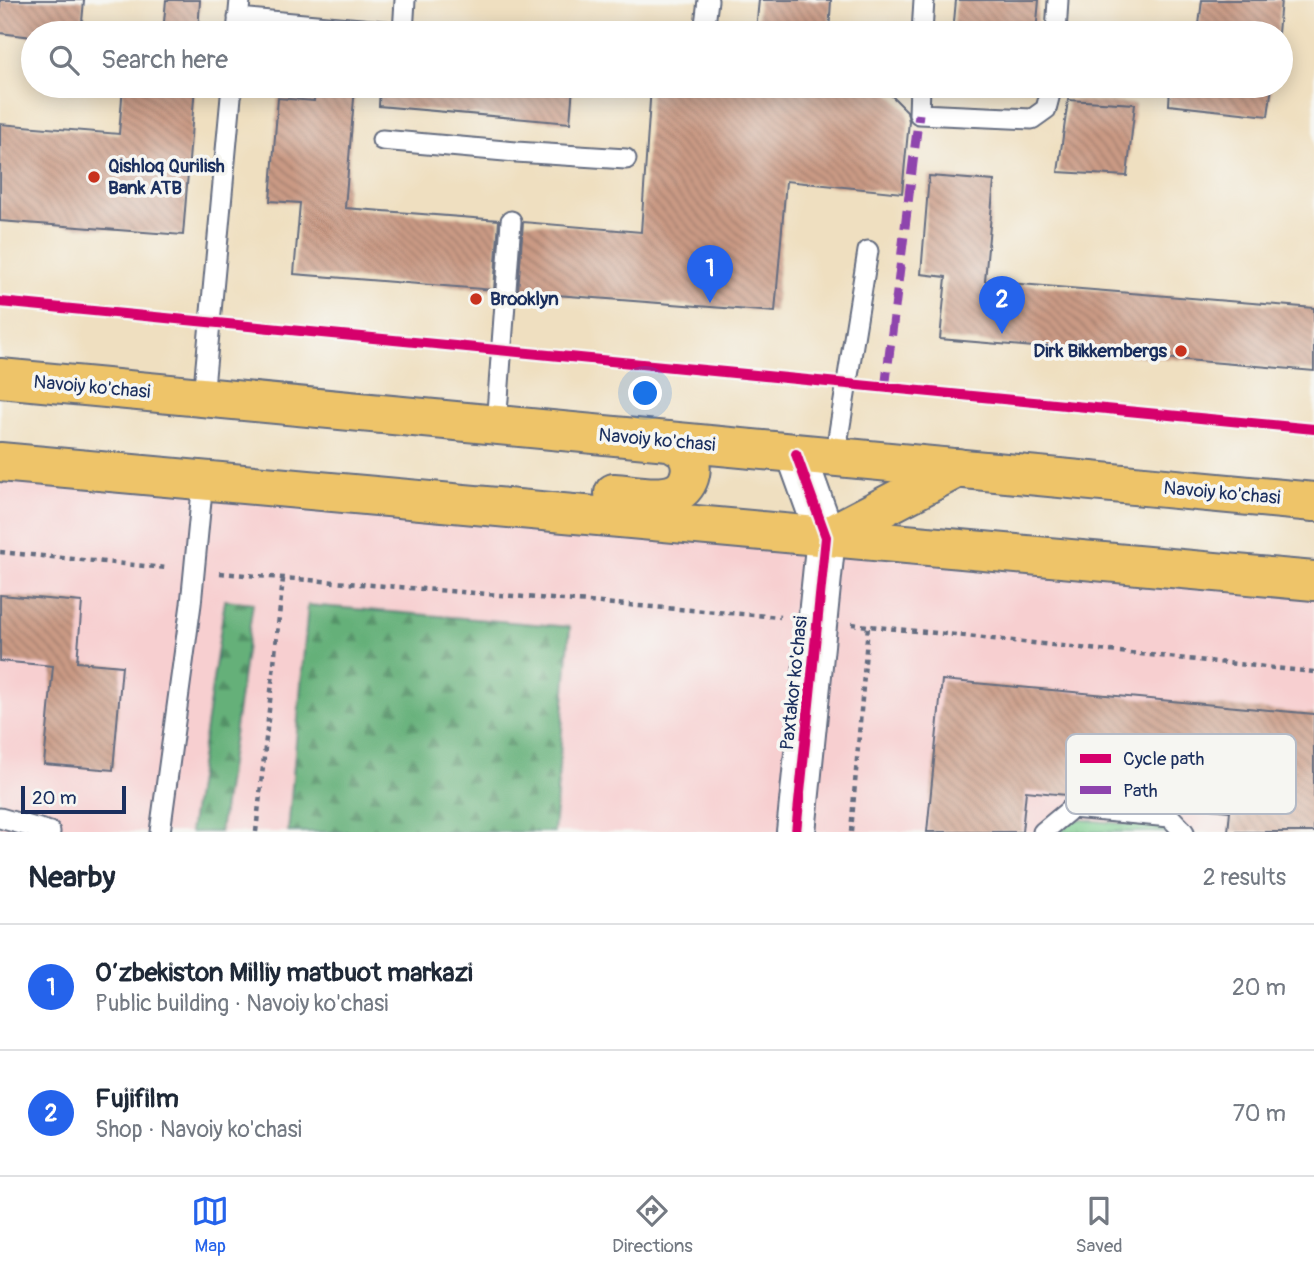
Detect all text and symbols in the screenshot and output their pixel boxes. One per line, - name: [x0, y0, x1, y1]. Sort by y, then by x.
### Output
- search box: [21, 21, 1293, 98]
- icon: search: [45, 41, 83, 79]
- text: Search here: [101, 44, 228, 76]
- place label: Qishloq Qurilish Bank ATB: [108, 154, 225, 200]
- marker: Qishloq Qurilish Bank ATB: [86, 169, 102, 185]
- pin: 1: [687, 245, 733, 303]
- pin: 2: [979, 276, 1025, 334]
- place label: Brooklyn: [490, 287, 559, 311]
- marker: Brooklyn: [468, 291, 484, 307]
- place label: Dirk Bikkembergs: [1033, 339, 1168, 363]
- marker: Dirk Bikkembergs: [1173, 343, 1189, 359]
- street label: Navoiy ko'chasi: [33, 370, 151, 404]
- your location: [628, 376, 662, 410]
- street label: Navoiy ko'chasi: [598, 423, 716, 457]
- street label: Navoiy ko'chasi: [1163, 476, 1281, 510]
- street label: Paxtakor ko'chasi: [775, 615, 813, 751]
- legend: [1066, 734, 1296, 814]
- text: Cycle path: [1123, 747, 1204, 771]
- text: Path: [1123, 779, 1158, 803]
- scale bar: [21, 783, 126, 815]
- text: 20 m: [32, 786, 77, 810]
- text: Nearby: [28, 859, 115, 896]
- text: 2 results: [1203, 863, 1286, 892]
- text: O‘zbekiston Milliy matbuot markazi: [95, 957, 473, 989]
- text: 1: [47, 973, 56, 1002]
- text: 20 m: [1232, 973, 1286, 1002]
- text: Public building · Navoiy ko'chasi: [95, 989, 388, 1018]
- text: Fujifilm: [95, 1083, 179, 1115]
- text: 2: [45, 1099, 57, 1128]
- text: 70 m: [1233, 1099, 1286, 1128]
- text: Shop · Navoiy ko'chasi: [95, 1115, 302, 1144]
- tab: Map: [191, 1192, 229, 1258]
- tab: Directions: [612, 1192, 693, 1258]
- tab: Saved: [1075, 1192, 1123, 1258]

